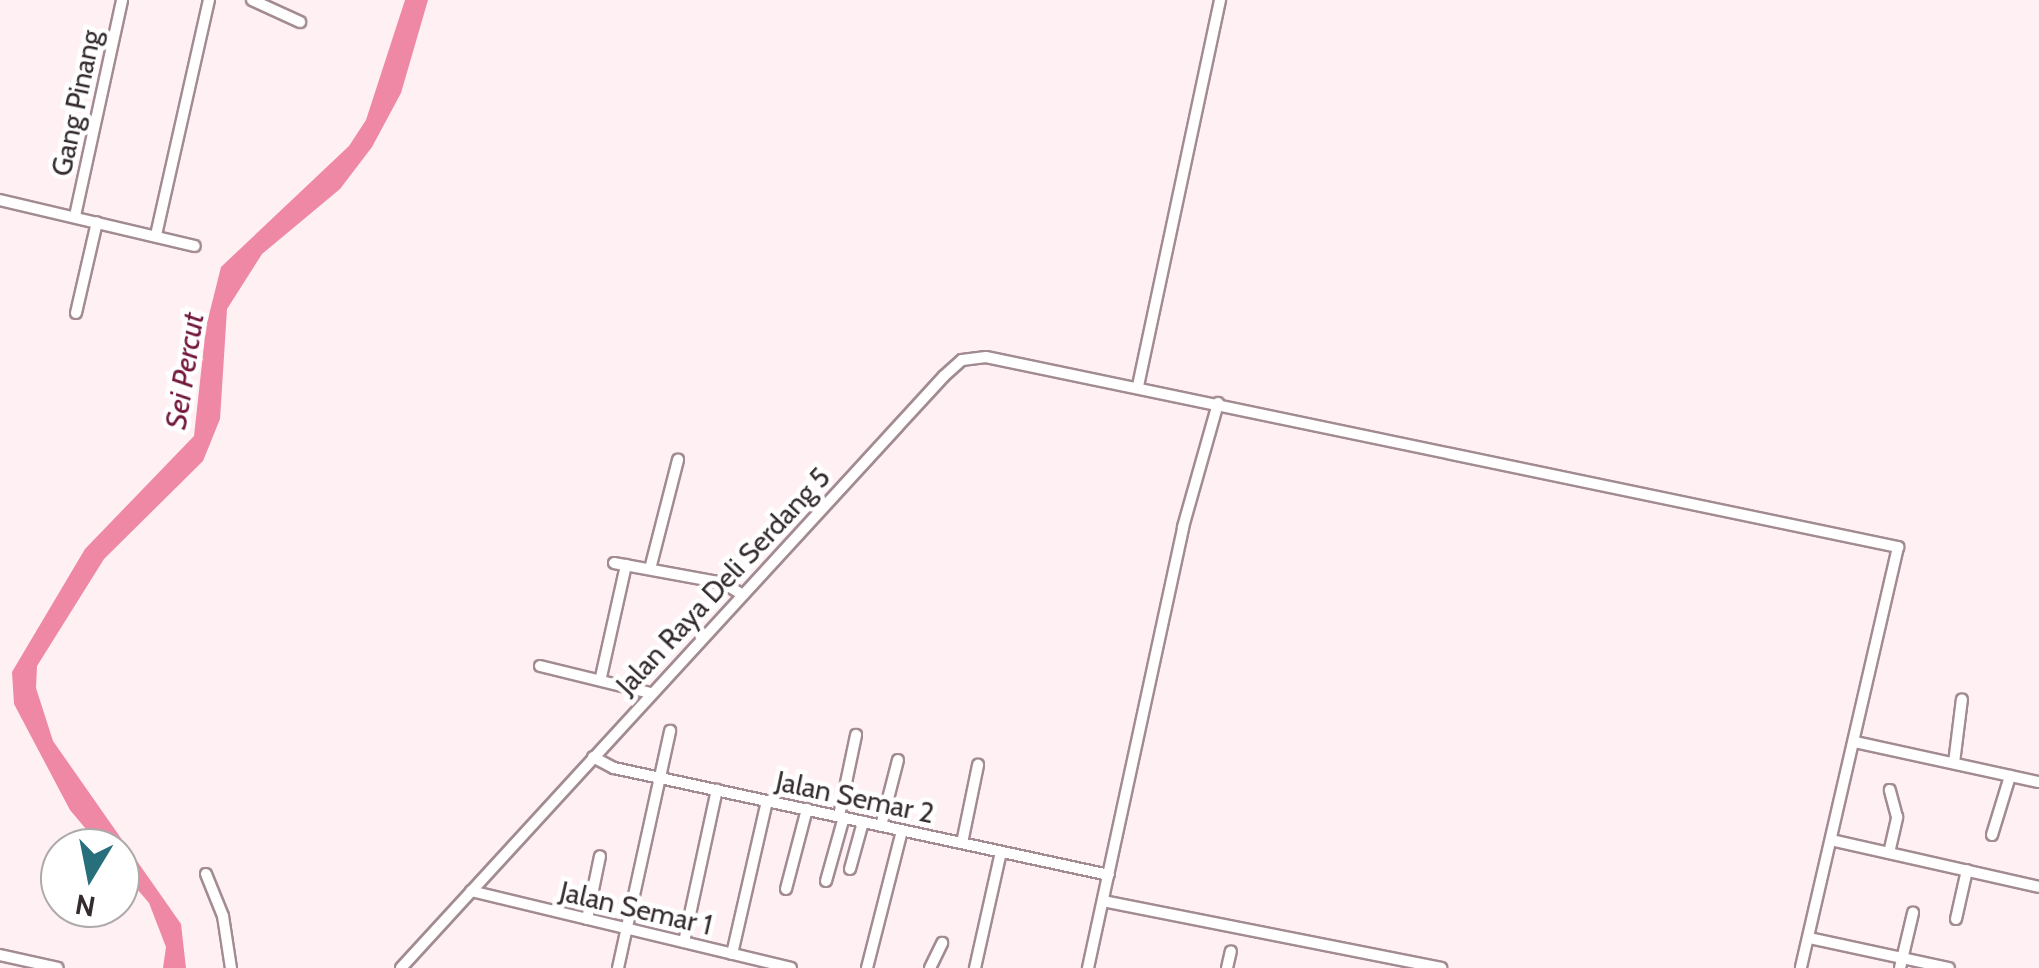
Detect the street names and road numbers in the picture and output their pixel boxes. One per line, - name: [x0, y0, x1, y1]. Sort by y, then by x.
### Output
- street label: Gang Pinang: [44, 27, 108, 179]
- street label: Jalan Raya Deli Serdang 5: [609, 460, 837, 702]
- street label: Jalan Semar 2: [773, 764, 937, 830]
- street label: Jalan Semar 1: [557, 874, 715, 942]

